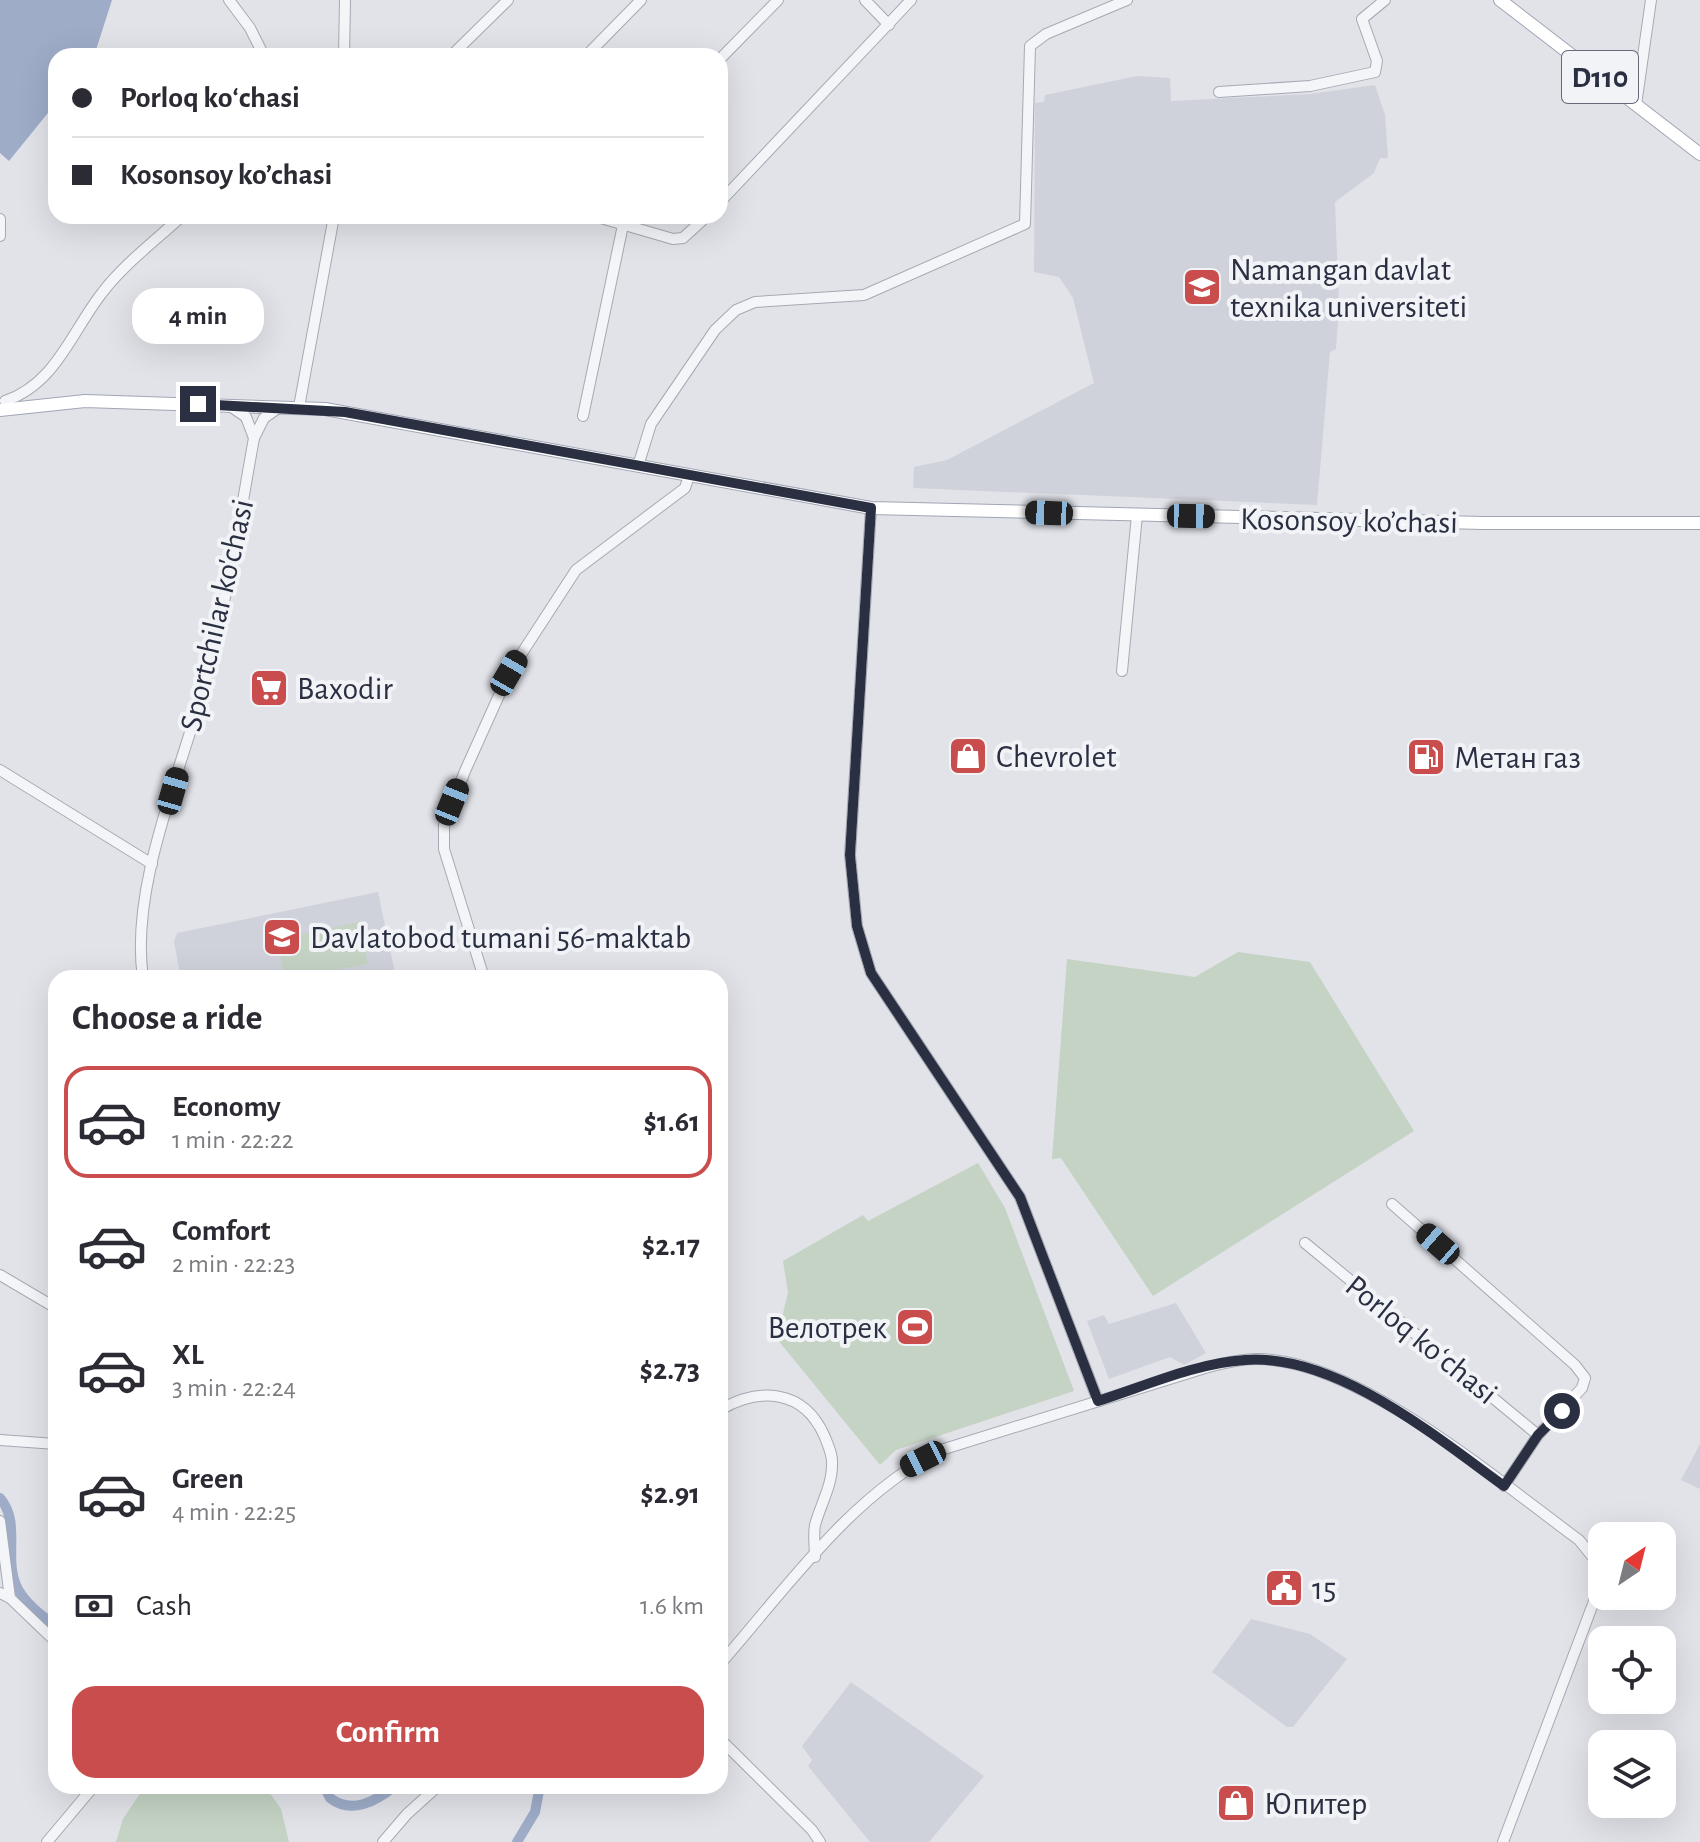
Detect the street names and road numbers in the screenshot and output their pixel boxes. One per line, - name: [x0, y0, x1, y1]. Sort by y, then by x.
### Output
- road number: D110: [1562, 51, 1638, 103]
- street label: Sportchilar ko'chasi: [175, 496, 259, 734]
- street label: Kosonsoy ko’chasi: [1240, 503, 1458, 539]
- street label: Porloq koʻchasi: [1340, 1269, 1503, 1410]

